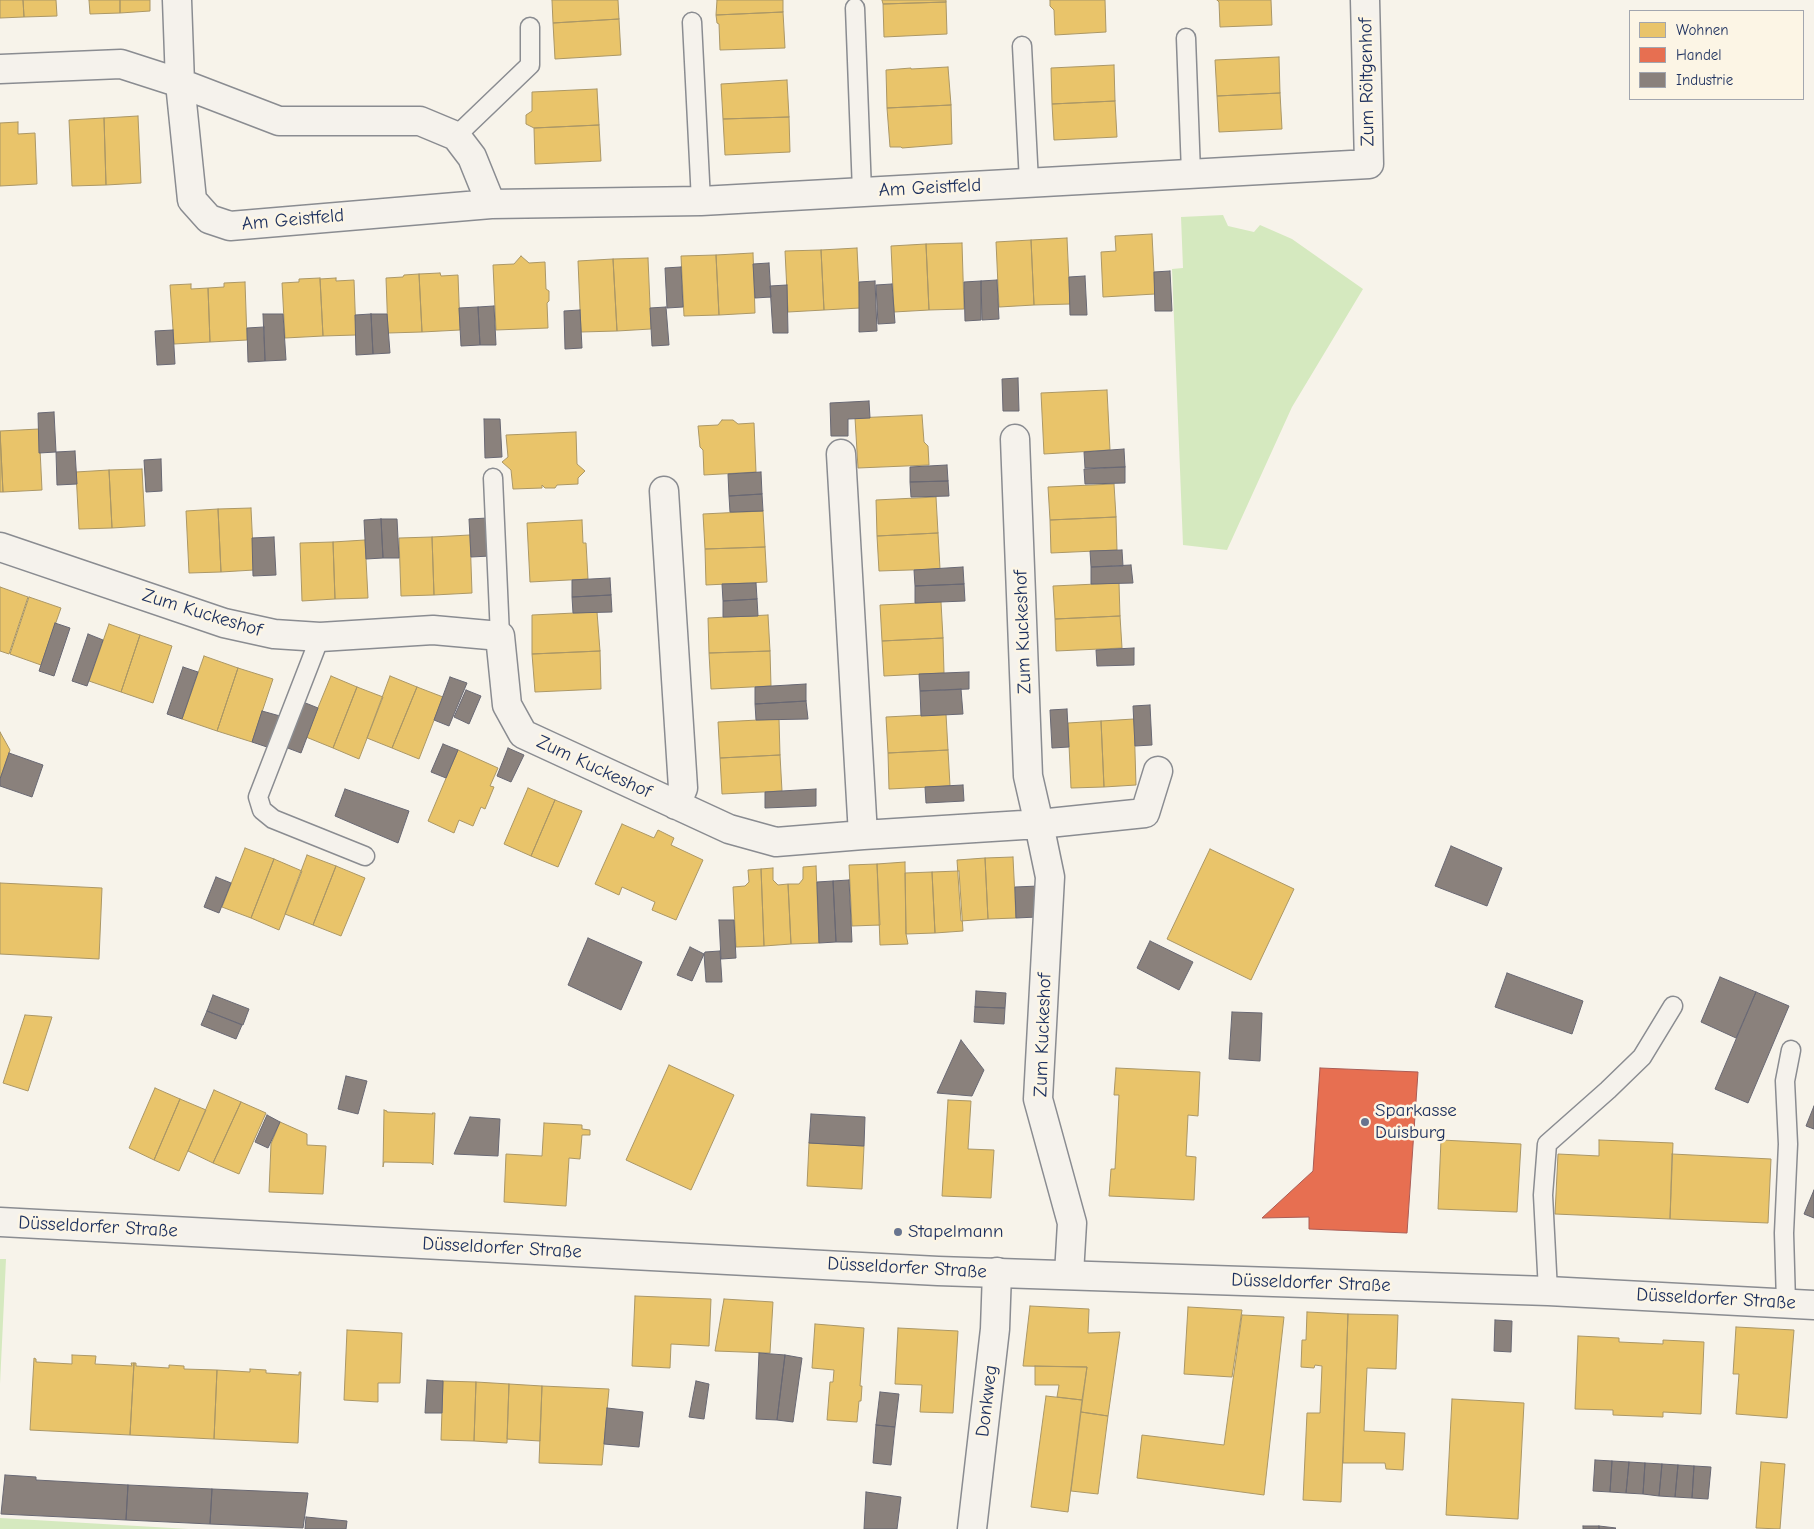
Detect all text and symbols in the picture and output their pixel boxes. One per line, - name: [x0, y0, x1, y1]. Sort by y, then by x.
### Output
- legend: [1629, 10, 1804, 100]
- street label: Zum Röltgenhof: [1354, 18, 1380, 146]
- text: Wohnen: [1676, 21, 1729, 39]
- text: Handel: [1676, 46, 1722, 64]
- text: Industrie: [1676, 71, 1733, 89]
- street label: Am Geistfeld: [878, 174, 982, 202]
- street label: Am Geistfeld: [241, 204, 345, 236]
- street label: Zum Kuckeshof: [1009, 570, 1037, 694]
- street label: Zum Kuckeshof: [139, 584, 265, 642]
- street label: Zum Kuckeshof: [533, 730, 655, 804]
- street label: Zum Kuckeshof: [1029, 973, 1057, 1097]
- place label: Sparkasse Duisburg: [1375, 1100, 1457, 1144]
- marker: Sparkasse Duisburg: [1359, 1116, 1371, 1128]
- street label: Düsseldorfer Straße: [18, 1211, 178, 1243]
- place label: Stapelmann: [908, 1221, 1003, 1243]
- marker: Stapelmann: [892, 1226, 904, 1238]
- street label: Düsseldorfer Straße: [422, 1232, 582, 1264]
- street label: Düsseldorfer Straße: [827, 1252, 987, 1284]
- street label: Düsseldorfer Straße: [1231, 1269, 1391, 1297]
- street label: Düsseldorfer Straße: [1636, 1283, 1796, 1315]
- street label: Donkweg: [971, 1364, 1003, 1438]

